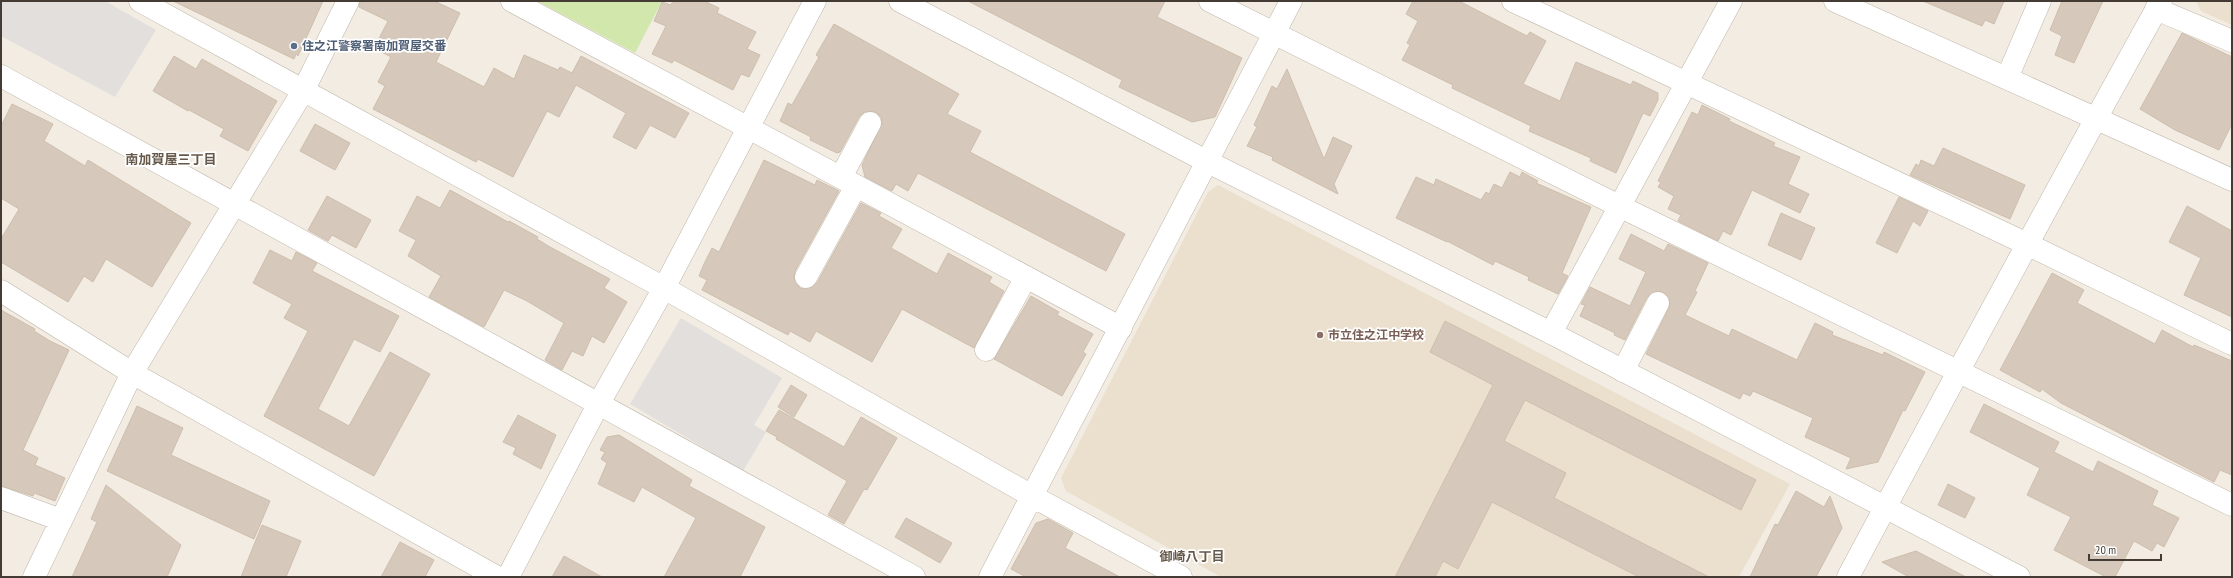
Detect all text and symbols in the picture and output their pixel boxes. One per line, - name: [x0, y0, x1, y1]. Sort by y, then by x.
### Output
- place label: 住之江警察署南加賀屋交番: [302, 38, 447, 53]
- marker: 住之江警察署南加賀屋交番: [289, 41, 299, 51]
- district label: 南加賀屋三丁目: [125, 151, 217, 168]
- place label: 市立住之江中学校: [1328, 327, 1424, 342]
- marker: 市立住之江中学校: [1315, 330, 1325, 340]
- scale bar: [2089, 536, 2161, 562]
- text: 20 m: [2095, 542, 2116, 557]
- district label: 御崎八丁目: [1159, 548, 1225, 565]

